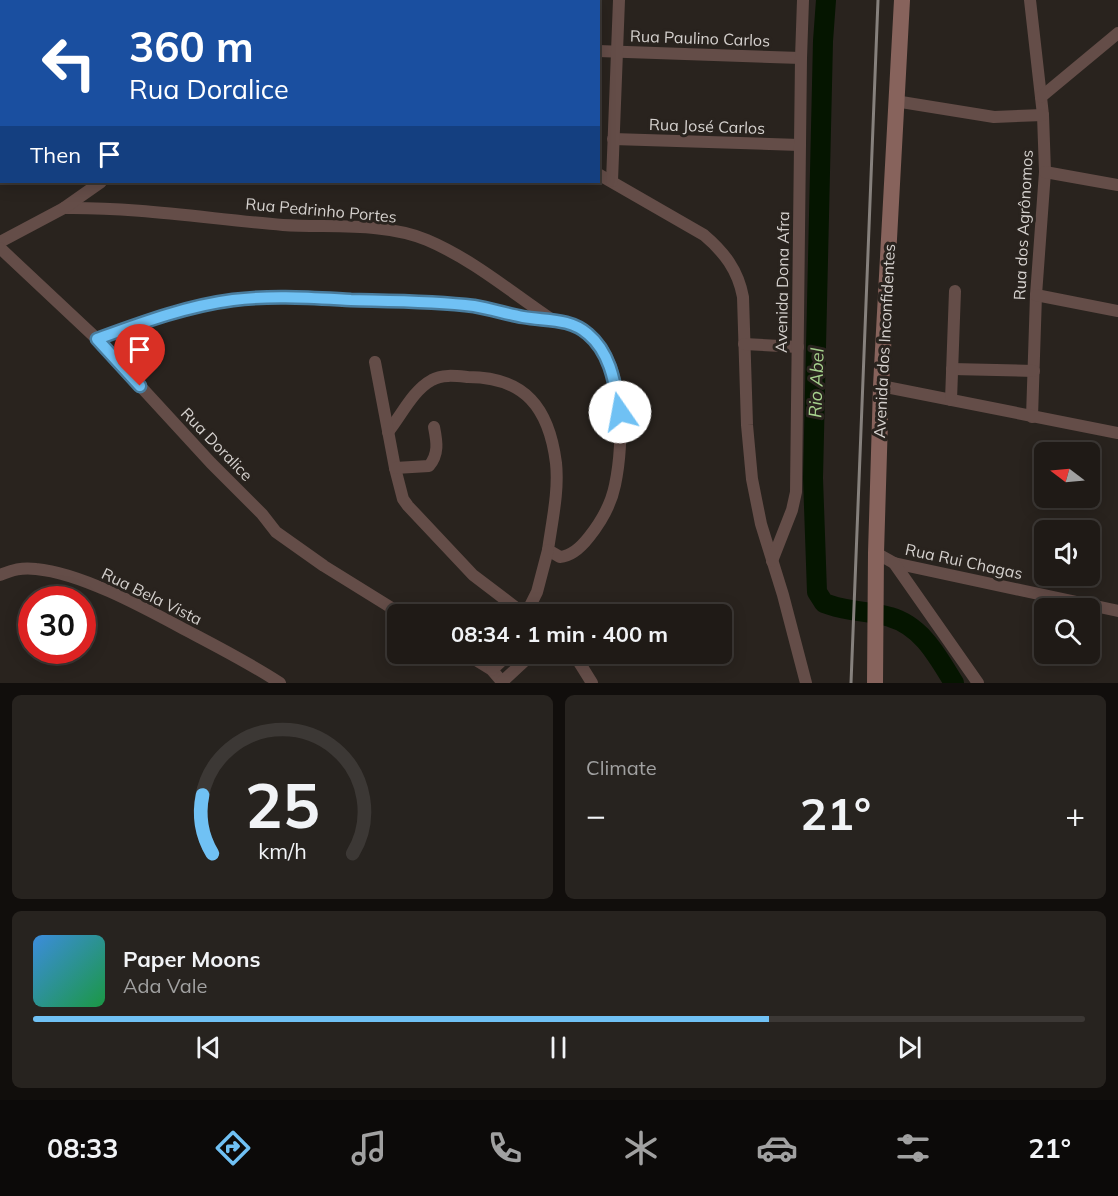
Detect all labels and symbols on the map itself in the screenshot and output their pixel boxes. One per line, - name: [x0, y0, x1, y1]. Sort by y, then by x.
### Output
- street label: Rua Paulino Carlos: [630, 26, 770, 50]
- street label: Rua José Carlos: [649, 114, 766, 138]
- street label: Rua dos Agrônomos: [1009, 149, 1037, 301]
- street label: Rua Pedrinho Portes: [245, 193, 397, 227]
- street label: Avenida Dona Afra: [771, 211, 793, 353]
- street label: Avenida dos Inconfidentes: [869, 243, 899, 439]
- pin: [114, 324, 165, 386]
- water label: Rio Abel: [803, 347, 829, 418]
- position arrow: [588, 380, 652, 444]
- street label: Rua Doralice: [177, 403, 257, 485]
- north arrow: [1034, 442, 1100, 508]
- street label: Rua Rui Chagas: [903, 539, 1025, 583]
- street label: Rua Bela Vista: [99, 563, 205, 629]
- speed limit sign: 30: [18, 586, 96, 664]

